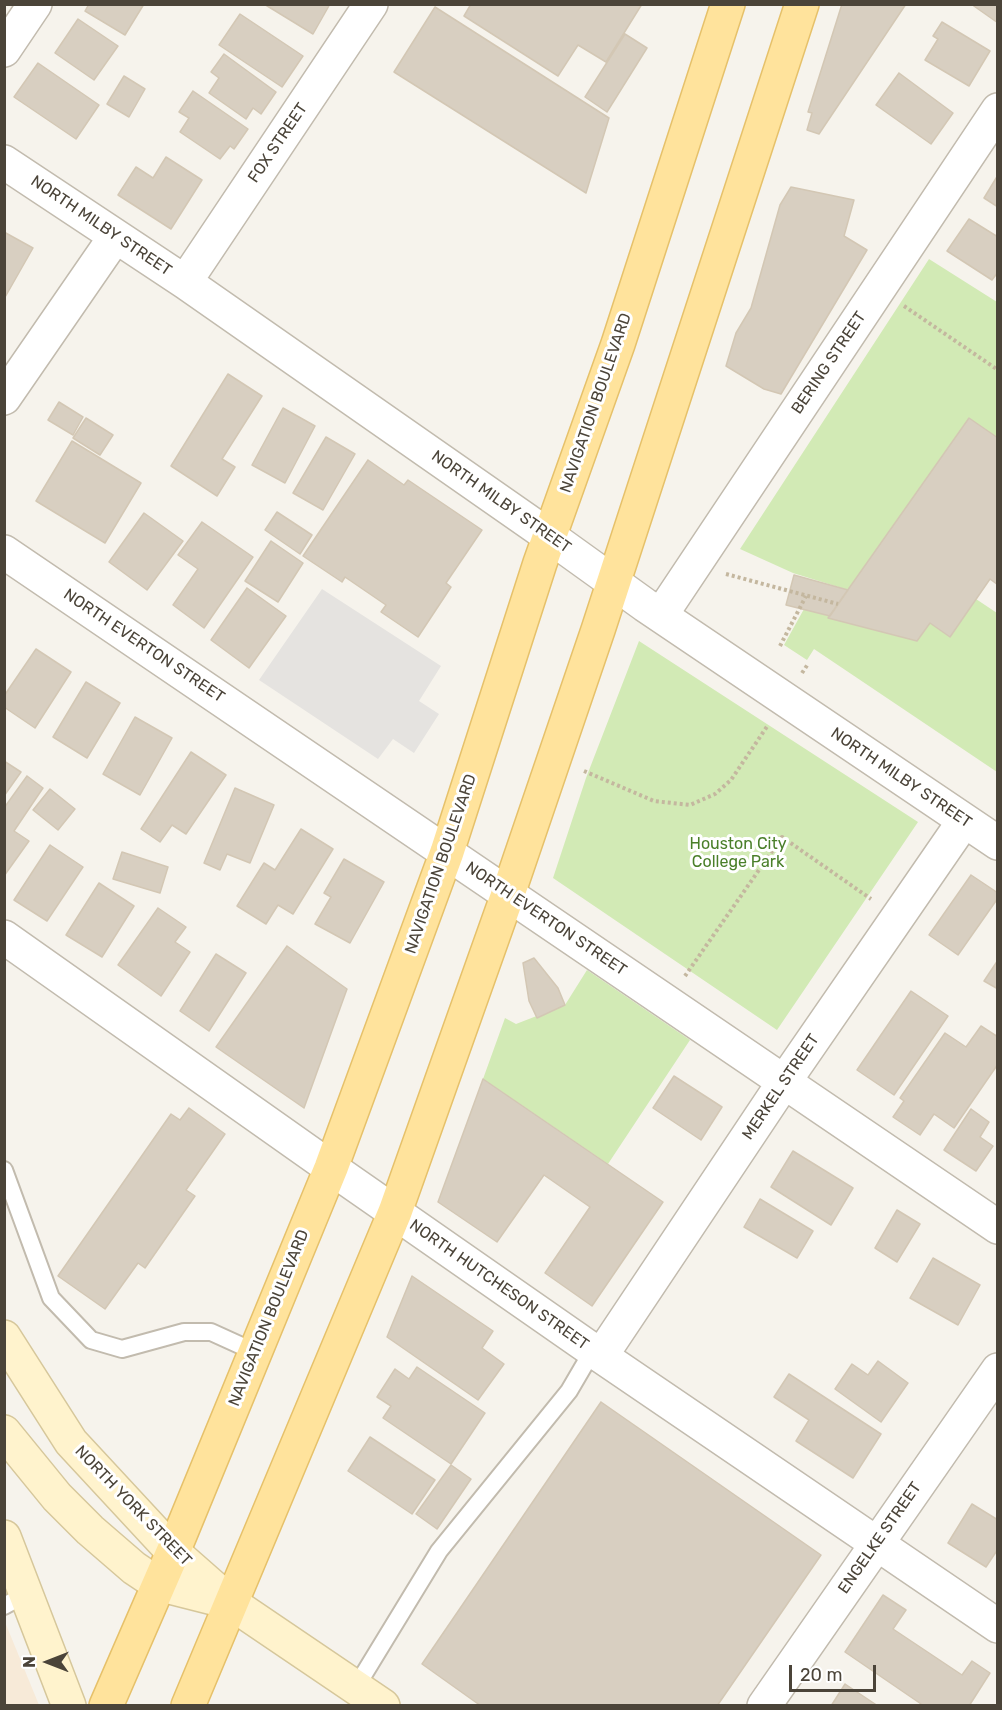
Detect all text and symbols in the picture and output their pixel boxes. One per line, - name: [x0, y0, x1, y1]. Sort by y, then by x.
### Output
- street label: FOX STREET: [244, 99, 312, 187]
- street label: NORTH MILBY STREET: [27, 172, 175, 280]
- street label: BERING STREET: [788, 308, 870, 418]
- street label: NAVIGATION BOULEVARD: [556, 311, 636, 495]
- street label: NORTH MILBY STREET: [428, 447, 574, 557]
- street label: NORTH EVERTON STREET: [60, 585, 228, 707]
- street label: NORTH MILBY STREET: [827, 724, 975, 832]
- street label: NAVIGATION BOULEVARD: [401, 772, 481, 956]
- park label: Houston City College Park: [689, 834, 787, 872]
- street label: NORTH EVERTON STREET: [462, 858, 630, 980]
- street label: MERKEL STREET: [739, 1031, 823, 1143]
- street label: NORTH HUTCHESON STREET: [406, 1216, 592, 1354]
- street label: NAVIGATION BOULEVARD: [225, 1227, 313, 1409]
- street label: NORTH YORK STREET: [71, 1442, 195, 1570]
- street label: ENGELKE STREET: [834, 1478, 926, 1598]
- north arrow: [18, 1632, 78, 1692]
- scale bar: [792, 1653, 879, 1691]
- text: N: [20, 1656, 39, 1668]
- text: 20 m: [800, 1664, 842, 1686]

